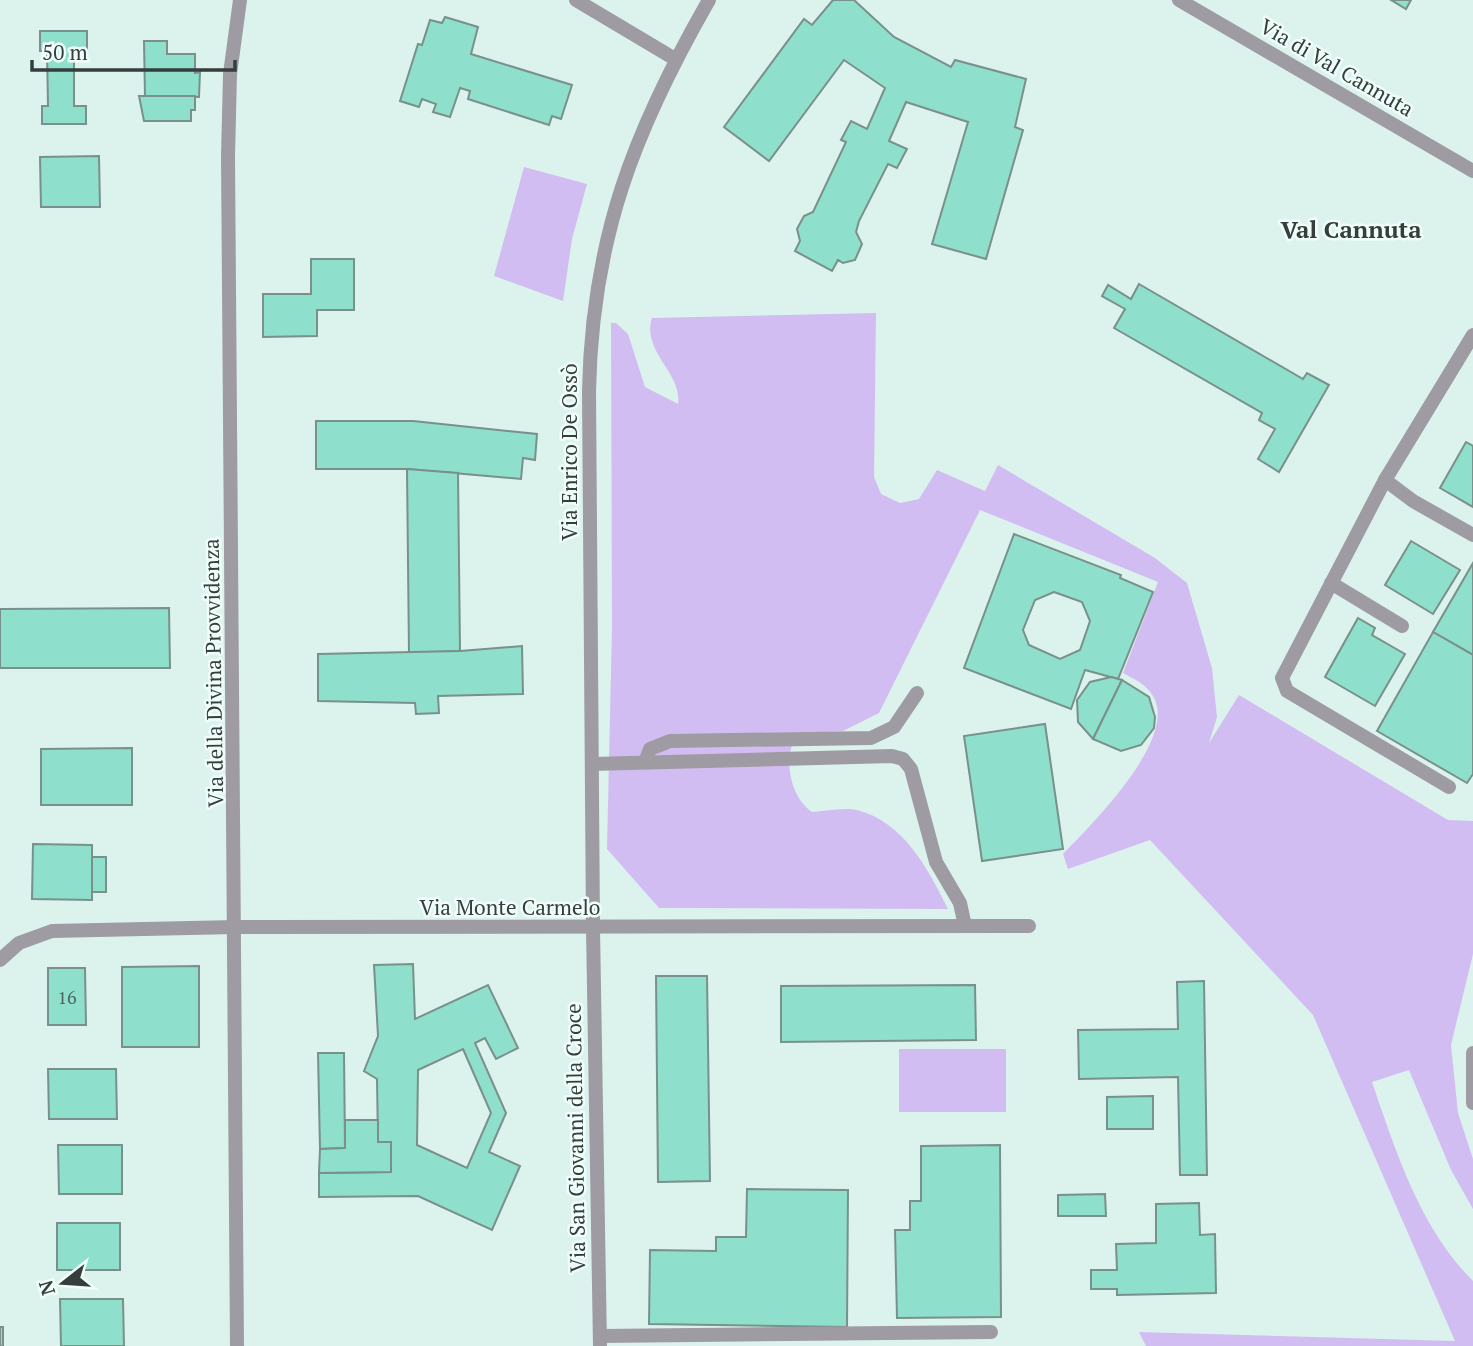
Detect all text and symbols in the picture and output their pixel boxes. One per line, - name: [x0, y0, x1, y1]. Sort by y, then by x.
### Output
- street label: Via di Val Cannuta: [1255, 12, 1419, 123]
- scale bar: [32, 28, 234, 72]
- text: 50 m: [42, 38, 88, 66]
- district label: Val Cannuta: [1280, 213, 1422, 245]
- street label: Via Enrico De Ossò: [555, 363, 583, 541]
- street label: Via della Divina Provvidenza: [197, 538, 229, 808]
- street label: Via Monte Carmelo: [420, 893, 600, 921]
- house number: 16: [57, 985, 77, 1009]
- street label: Via San Giovanni della Croce: [559, 1003, 591, 1273]
- north arrow: [28, 1248, 98, 1318]
- text: N: [32, 1277, 60, 1299]

